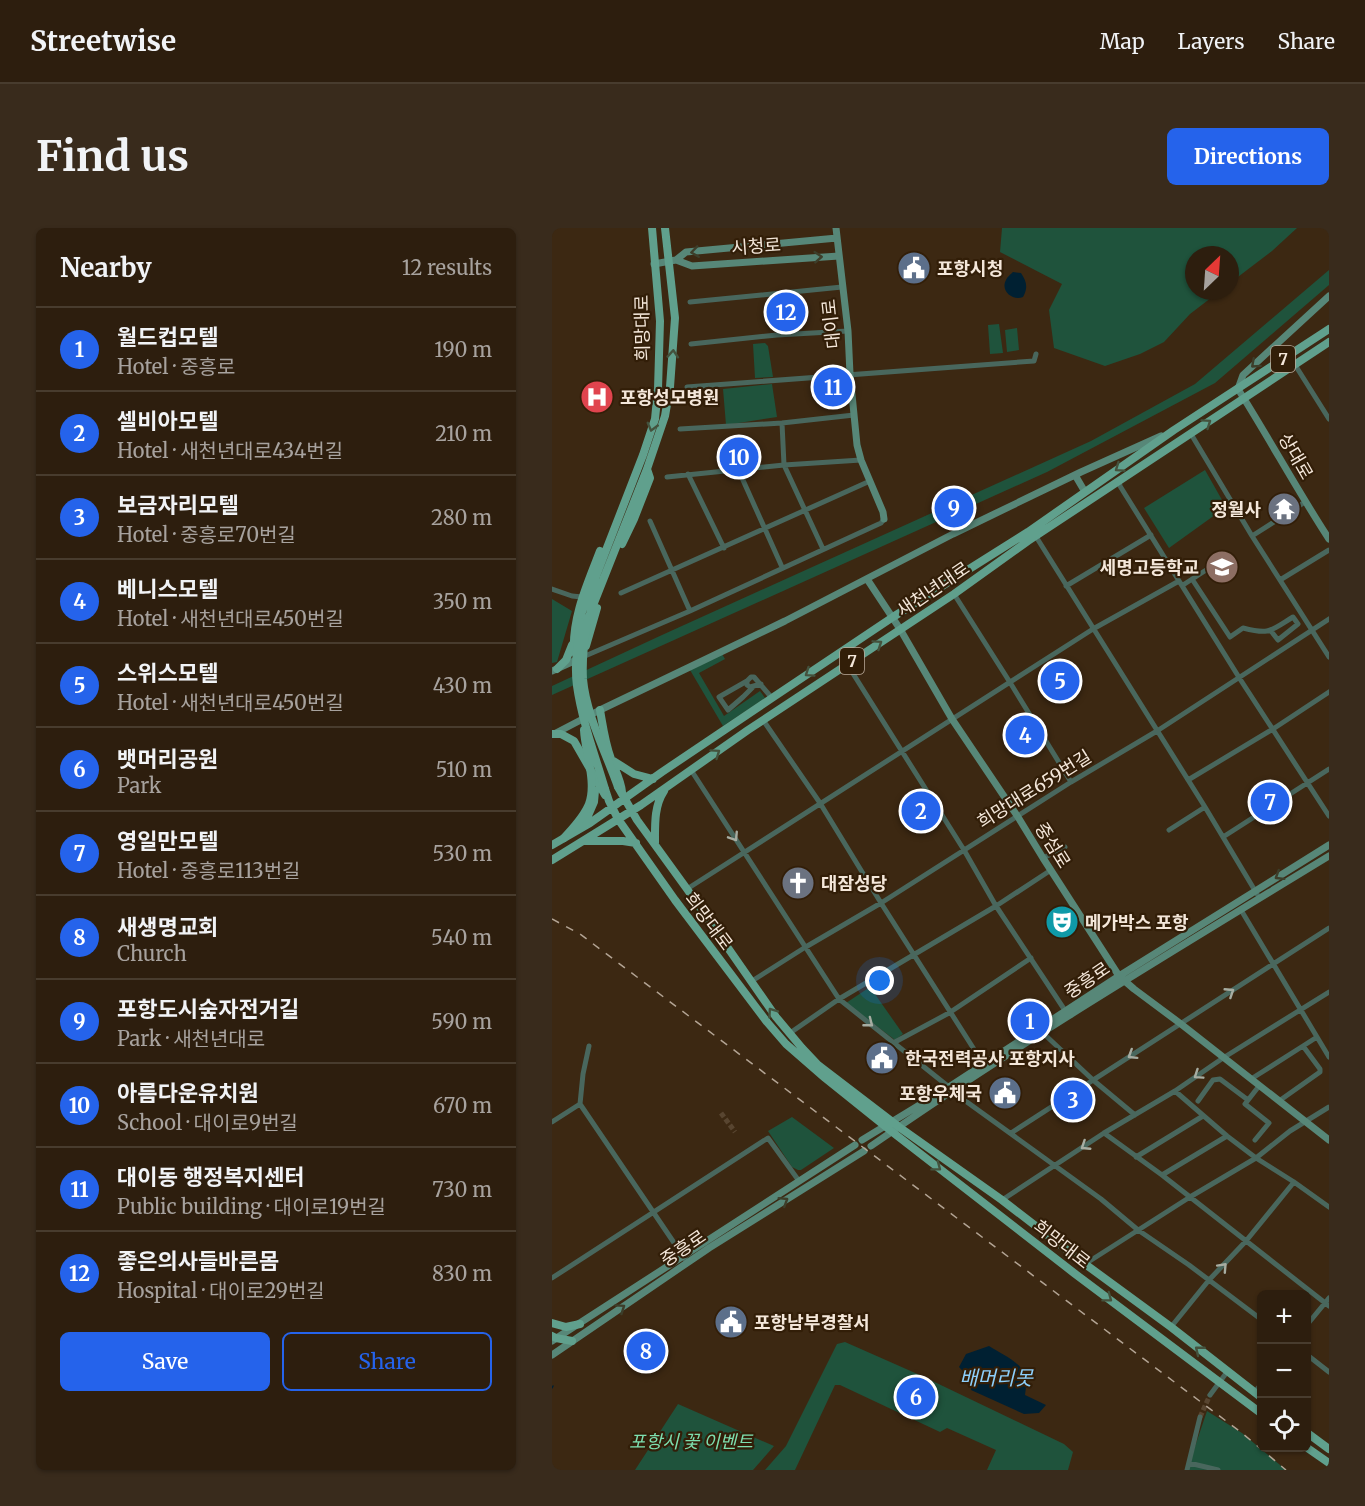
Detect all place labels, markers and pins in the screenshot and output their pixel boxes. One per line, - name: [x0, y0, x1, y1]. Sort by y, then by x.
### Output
- public building icon: 포항시청: [896, 250, 932, 286]
- place label: 포항시청: [937, 257, 1003, 280]
- pin: 12: [766, 290, 806, 334]
- pin: 11: [814, 364, 852, 410]
- hospital icon: 포항성모병원: [579, 379, 615, 415]
- place label: 포항성모병원: [620, 386, 719, 409]
- pin: 10: [720, 434, 759, 480]
- pin: 9: [934, 486, 974, 530]
- temple icon: 정월사: [1266, 491, 1302, 527]
- place label: 정월사: [1211, 498, 1261, 521]
- school or university icon: 세명고등학교: [1204, 549, 1240, 585]
- place label: 세명고등학교: [1100, 556, 1199, 579]
- pin: 5: [1040, 658, 1080, 704]
- pin: 4: [1006, 712, 1044, 758]
- pin: 7: [1250, 780, 1290, 824]
- pin: 2: [902, 788, 940, 834]
- church icon: 대잠성당: [780, 865, 816, 901]
- place label: 대잠성당: [821, 872, 887, 895]
- theatre icon: 메가박스 포항: [1044, 904, 1080, 940]
- place label: 메가박스 포항: [1085, 911, 1189, 934]
- pin: 1: [1010, 998, 1050, 1044]
- public building icon: 한국전력공사 포항지사: [864, 1040, 900, 1076]
- place label: 한국전력공사 포항지사: [905, 1047, 1075, 1070]
- public building icon: 포항우체국: [987, 1075, 1023, 1111]
- pin: 3: [1054, 1078, 1092, 1122]
- place label: 포항우체국: [899, 1082, 982, 1105]
- public building icon: 포항남부경찰서: [713, 1304, 749, 1340]
- place label: 포항남부경찰서: [754, 1311, 870, 1334]
- pin: 8: [626, 1328, 665, 1374]
- pin: 6: [896, 1374, 936, 1420]

